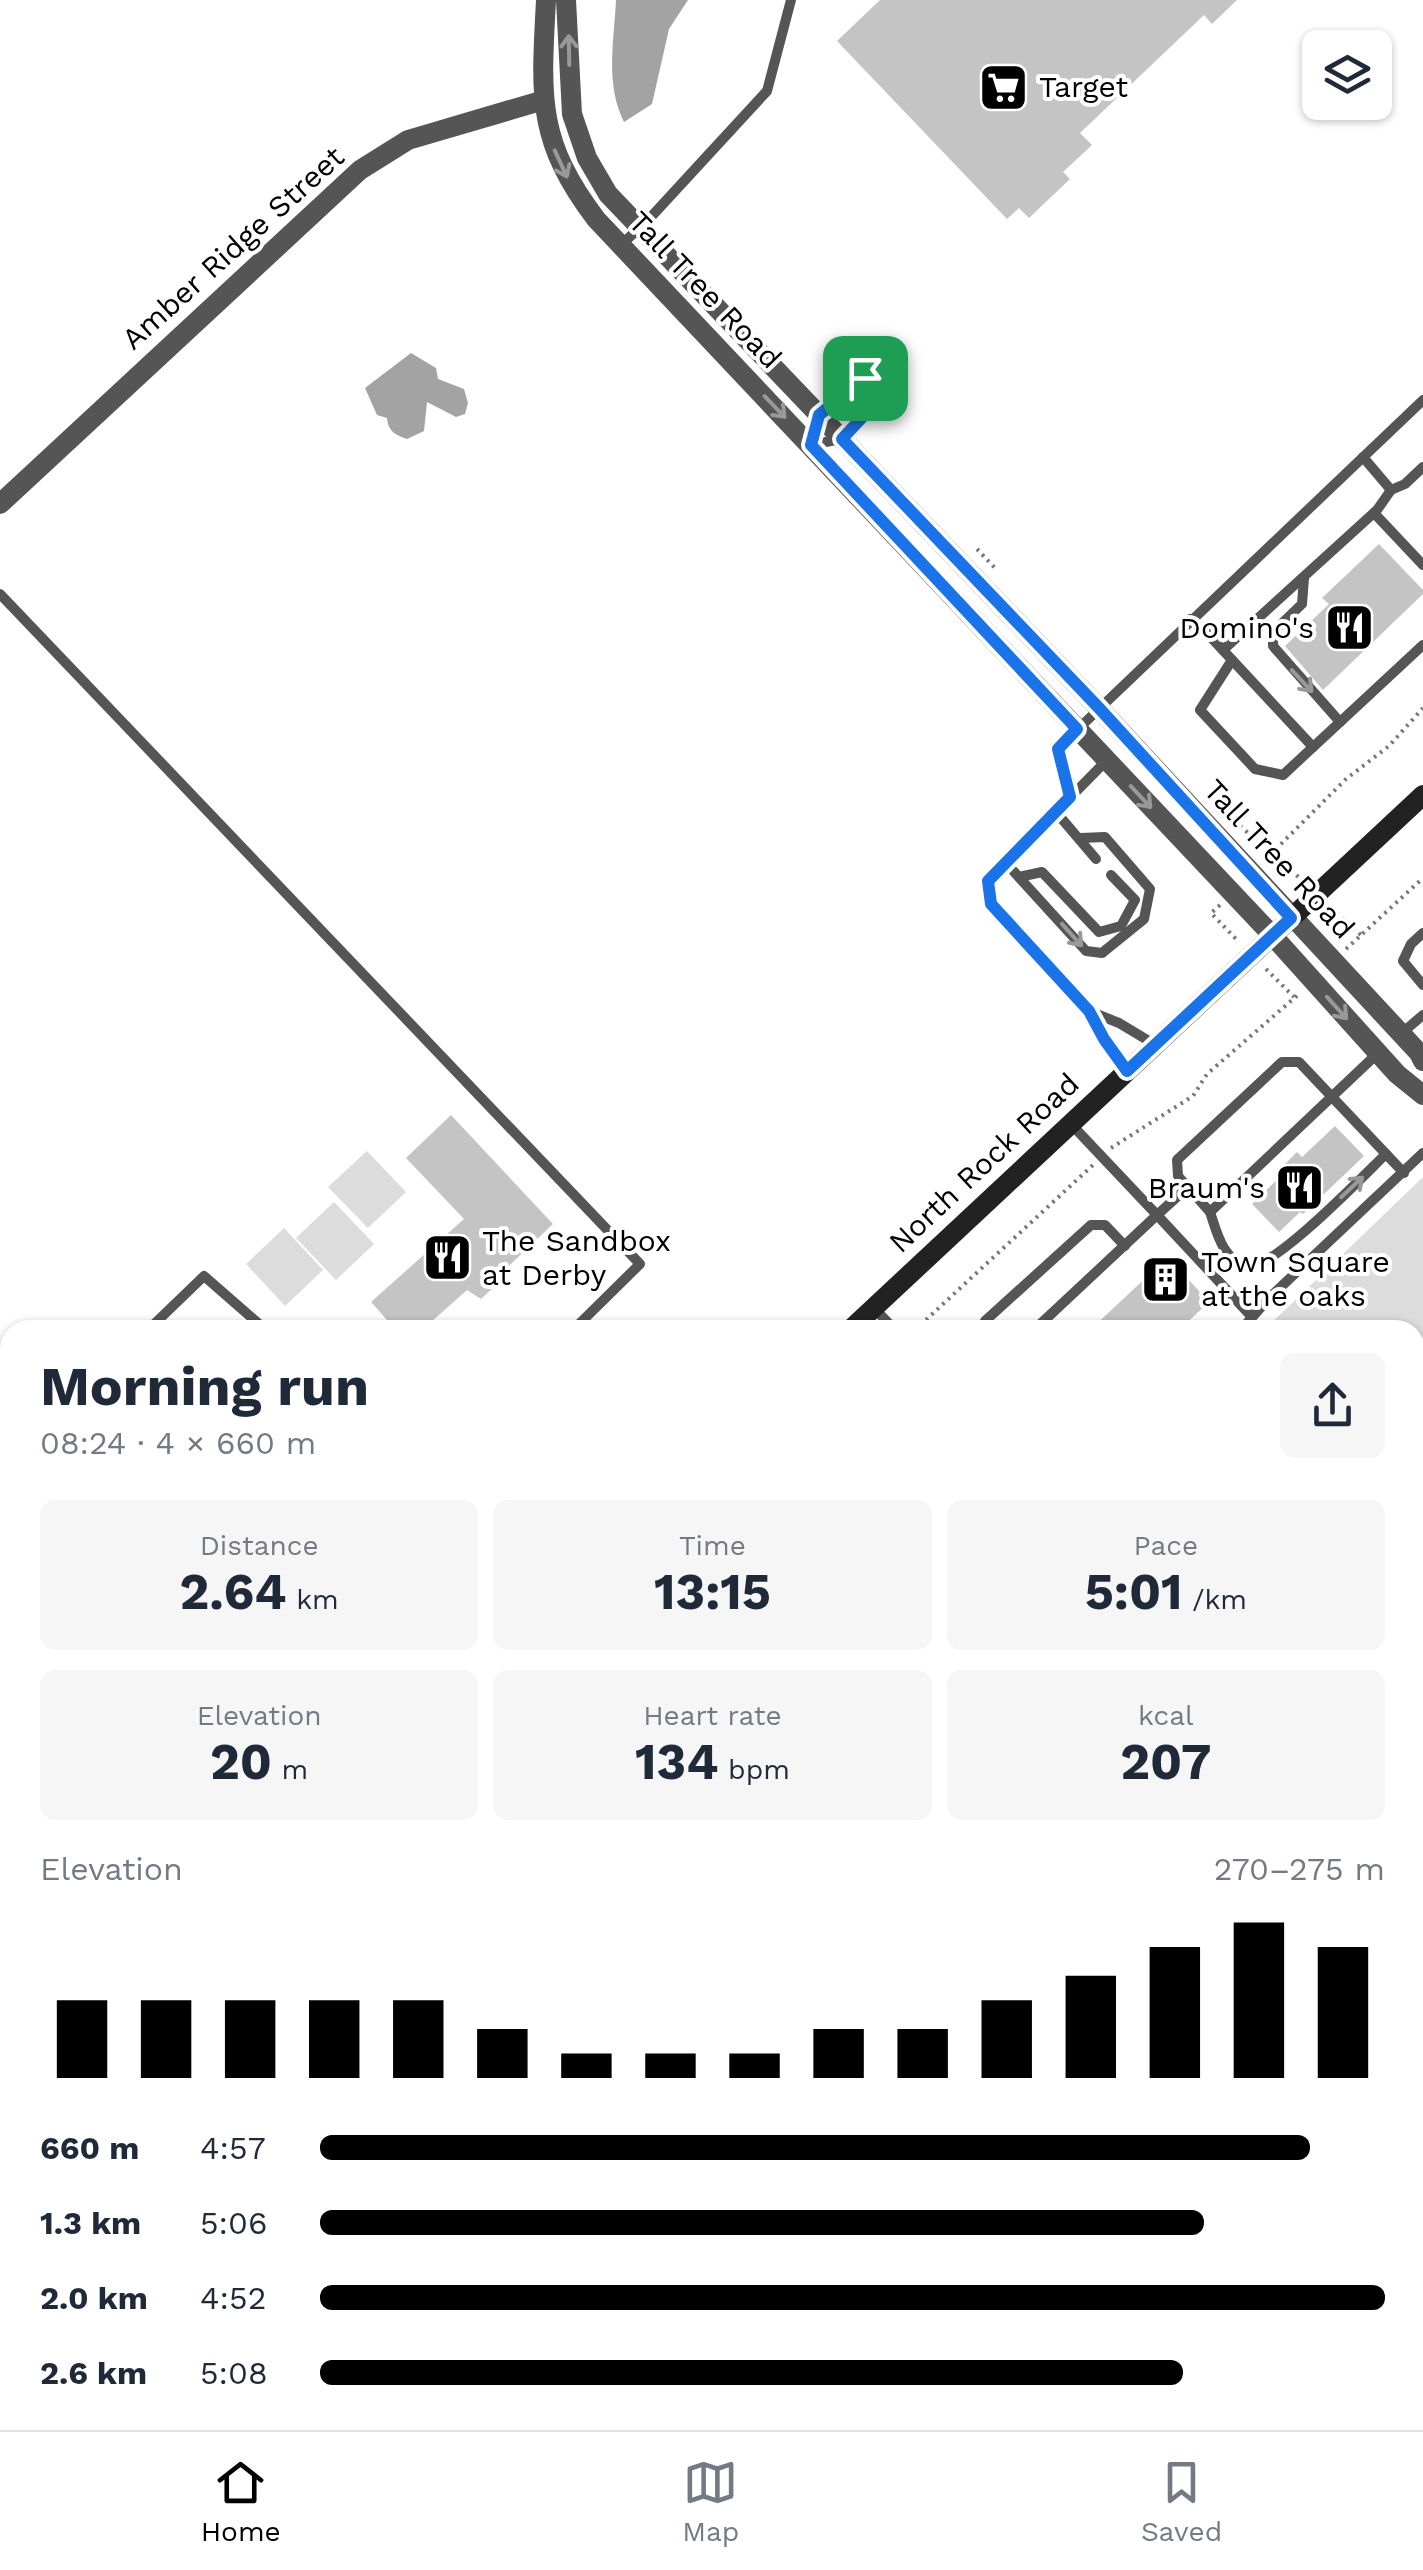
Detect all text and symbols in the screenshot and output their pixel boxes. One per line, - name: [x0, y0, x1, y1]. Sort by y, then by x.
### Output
- map controls: [1302, 30, 1392, 120]
- button: layers: [1302, 30, 1392, 120]
- one-way arrow: [560, 35, 579, 67]
- supermarket icon: Target: [978, 61, 1030, 113]
- place label: Target: [1039, 69, 1128, 104]
- street label: Amber Ridge Street: [114, 138, 351, 357]
- one-way arrow: [553, 148, 571, 179]
- street label: Tall Tree Road: [622, 204, 789, 375]
- pin: [823, 336, 908, 421]
- icon: arrive: [838, 351, 893, 406]
- one-way arrow: [763, 395, 787, 419]
- restaurant icon: Domino's: [1323, 602, 1375, 654]
- place label: Domino's: [1179, 610, 1314, 645]
- one-way arrow: [1290, 668, 1314, 692]
- street label: Tall Tree Road: [1197, 772, 1362, 945]
- one-way arrow: [1129, 784, 1153, 809]
- one-way arrow: [1060, 922, 1083, 947]
- one-way arrow: [1326, 995, 1349, 1020]
- street label: North Rock Road: [882, 1066, 1086, 1260]
- restaurant icon: Braum's: [1274, 1162, 1326, 1214]
- place label: Braum's: [1148, 1170, 1265, 1205]
- one-way arrow: [1339, 1176, 1364, 1199]
- place label: The Sandbox at Derby: [482, 1223, 671, 1292]
- restaurant icon: The Sandbox at Derby: [421, 1232, 473, 1284]
- place label: Town Square at the oaks: [1201, 1244, 1390, 1313]
- building icon: Town Square at the oaks: [1140, 1253, 1192, 1305]
- button: share: [1280, 1353, 1385, 1458]
- text: Morning run: [40, 1354, 369, 1418]
- text: 08:24 · 4 × 660 m: [40, 1424, 316, 1462]
- text: Distance: [200, 1529, 319, 1562]
- text: Time: [679, 1529, 746, 1562]
- text: Pace: [1133, 1529, 1198, 1562]
- text: 2.64: [180, 1562, 287, 1621]
- text: 13:15: [654, 1562, 771, 1621]
- text: 5:01: [1085, 1562, 1183, 1621]
- text: km: [287, 1583, 339, 1616]
- text: /km: [1183, 1583, 1247, 1616]
- text: Elevation: [197, 1699, 322, 1732]
- text: Heart rate: [643, 1699, 782, 1732]
- text: kcal: [1138, 1699, 1194, 1732]
- text: 20: [210, 1732, 272, 1791]
- text: 134: [635, 1732, 719, 1791]
- text: 207: [1120, 1732, 1211, 1791]
- text: m: [272, 1753, 308, 1786]
- text: bpm: [719, 1753, 790, 1786]
- text: Elevation: [40, 1850, 183, 1888]
- text: 270–275 m: [1214, 1850, 1385, 1888]
- text: 660 m: [40, 2129, 139, 2167]
- text: 4:57: [200, 2129, 266, 2167]
- text: 1.3 km: [40, 2204, 141, 2242]
- text: 5:06: [200, 2204, 267, 2242]
- text: 2.0 km: [40, 2279, 148, 2317]
- text: 4:52: [200, 2279, 266, 2317]
- text: 2.6 km: [40, 2354, 147, 2392]
- text: 5:08: [200, 2354, 268, 2392]
- tab: Home: [201, 2455, 281, 2548]
- tab: Map: [682, 2455, 739, 2548]
- tab: Saved: [1141, 2455, 1222, 2548]

